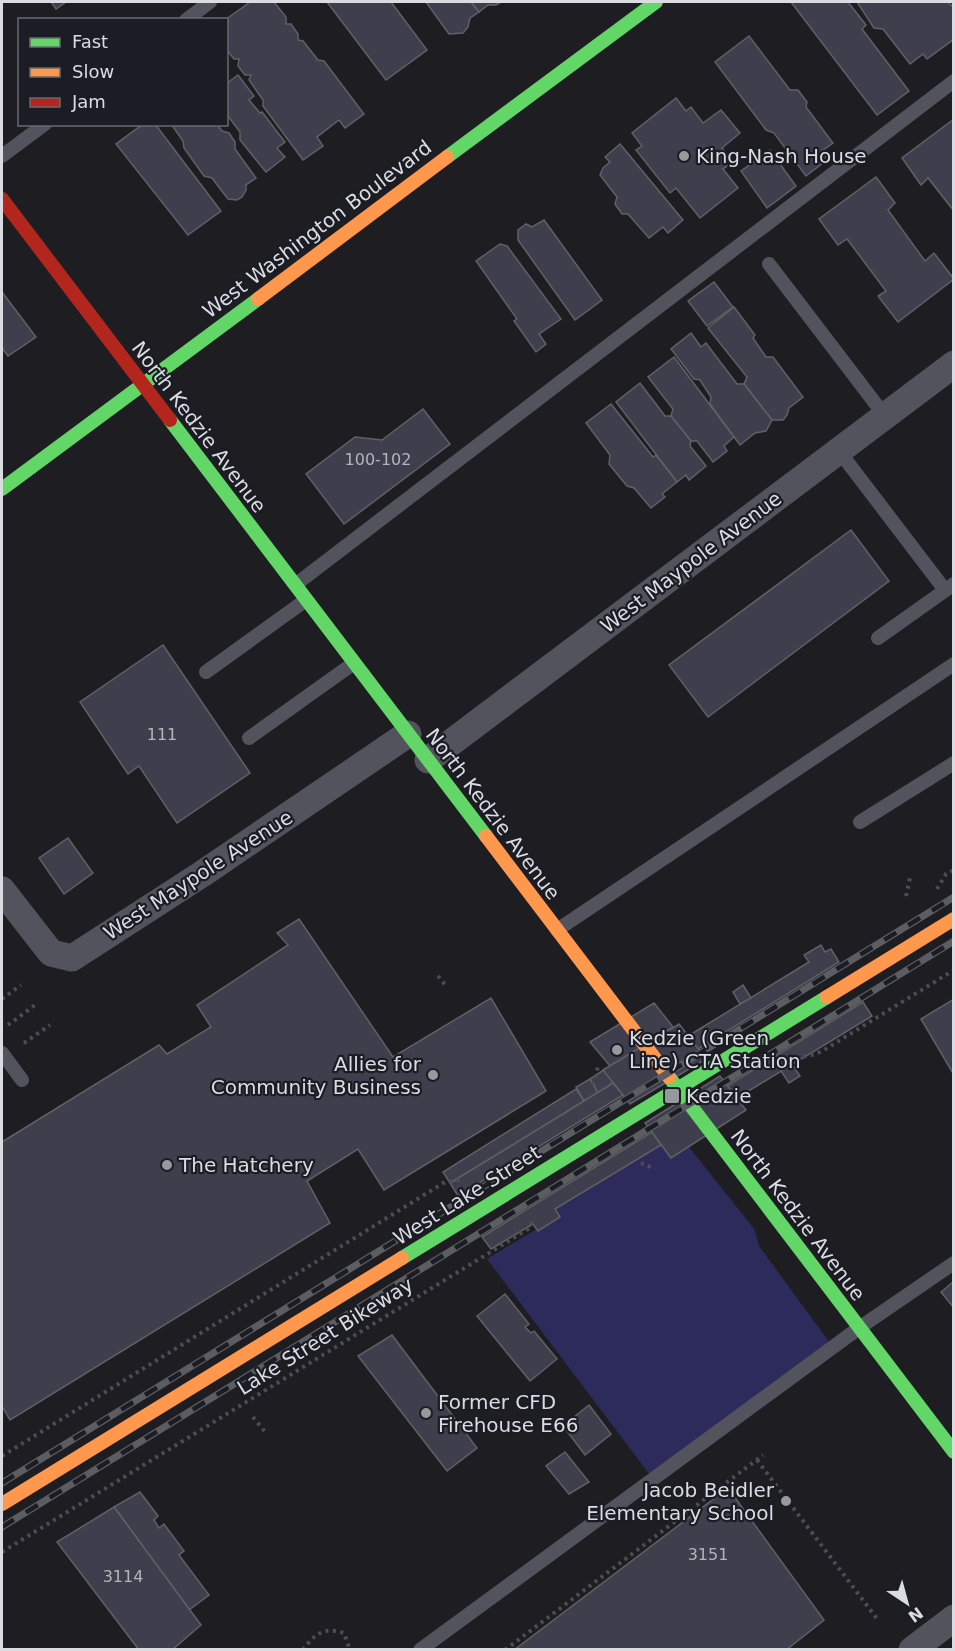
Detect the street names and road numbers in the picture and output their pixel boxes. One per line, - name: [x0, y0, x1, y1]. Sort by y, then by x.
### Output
- street label: West Washington Boulevard: [198, 135, 436, 323]
- street label: North Kedzie Avenue: [127, 337, 271, 517]
- street label: West Maypole Avenue: [596, 486, 786, 638]
- street label: North Kedzie Avenue: [421, 724, 565, 904]
- street label: West Maypole Avenue: [99, 805, 297, 945]
- street label: North Kedzie Avenue: [726, 1125, 870, 1305]
- street label: West Lake Street: [389, 1140, 545, 1250]
- street label: Lake Street Bikeway: [233, 1272, 418, 1400]

